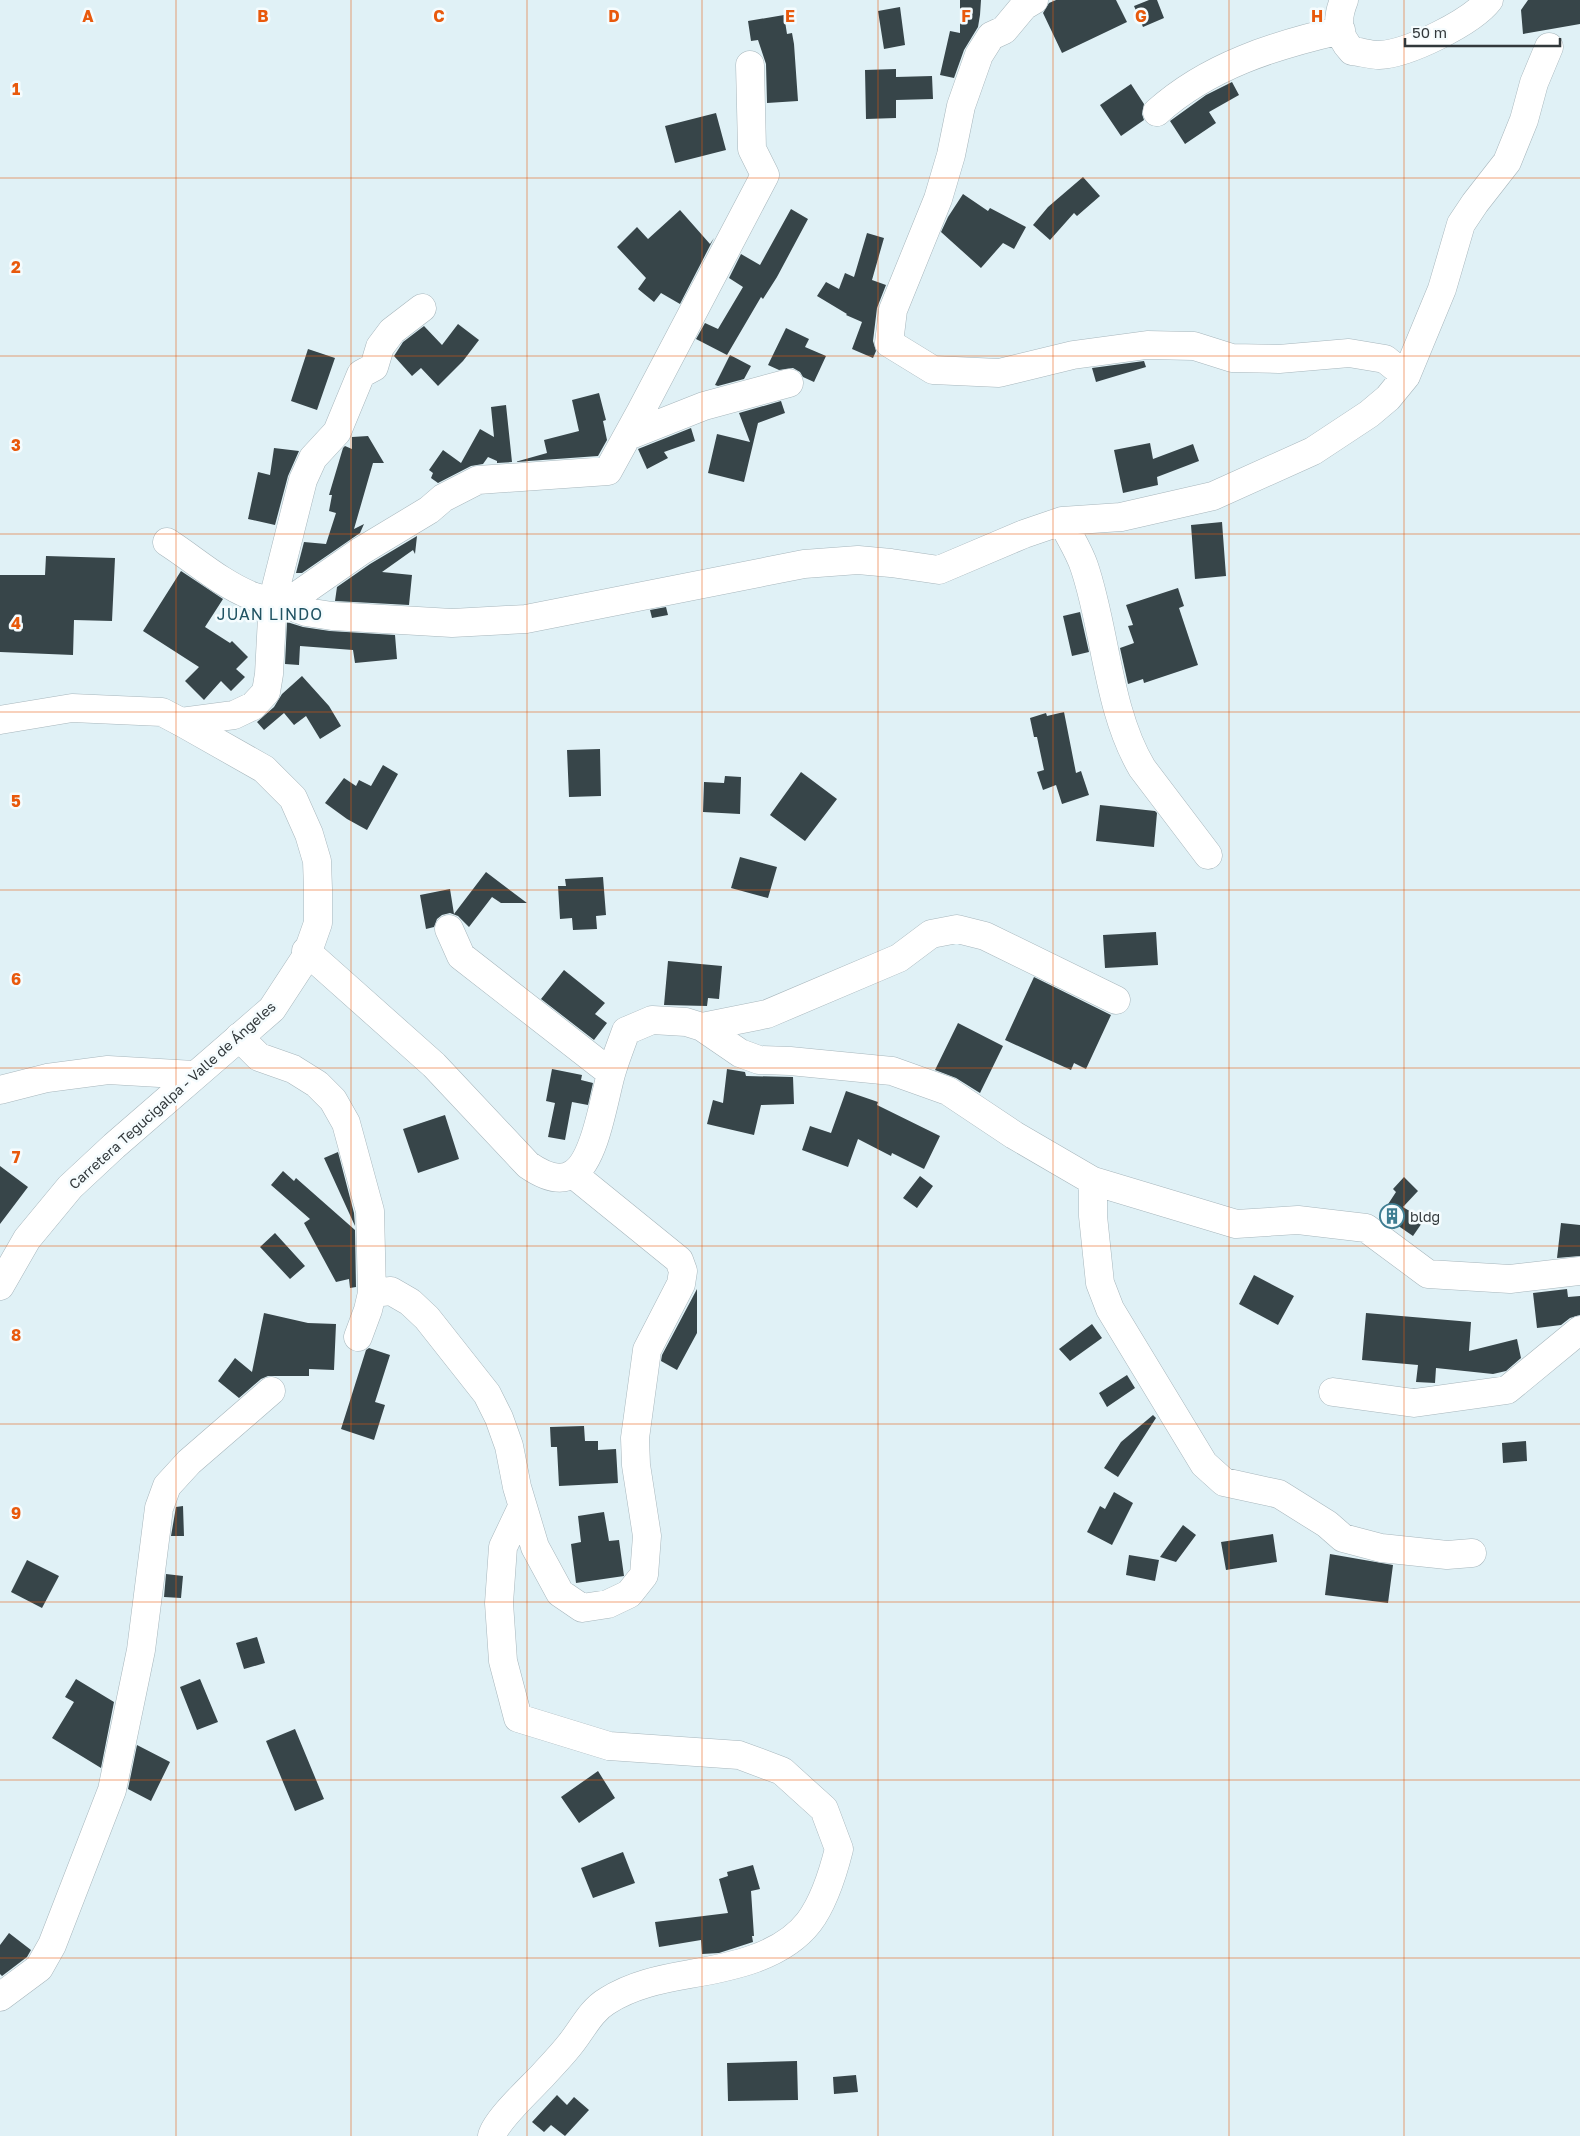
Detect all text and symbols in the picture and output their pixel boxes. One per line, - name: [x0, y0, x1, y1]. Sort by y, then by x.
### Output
- text: A: [82, 6, 94, 26]
- text: B: [257, 6, 269, 26]
- text: C: [433, 6, 445, 26]
- text: D: [608, 6, 620, 26]
- text: E: [785, 6, 795, 26]
- text: F: [961, 6, 971, 26]
- text: G: [1135, 6, 1147, 26]
- text: H: [1311, 6, 1323, 26]
- scale bar: [1405, 15, 1560, 47]
- text: 50 m: [1412, 23, 1447, 41]
- text: 1: [12, 79, 20, 99]
- text: 2: [11, 257, 21, 277]
- text: 3: [11, 435, 21, 455]
- district label: JUAN LINDO: [217, 604, 323, 624]
- text: 4: [11, 613, 21, 633]
- text: 5: [11, 791, 21, 811]
- text: 6: [11, 969, 21, 989]
- street label: Carretera Tegucigalpa - Valle de Ángeles: [65, 998, 279, 1192]
- text: 7: [12, 1147, 21, 1167]
- building icon: bldg: [1379, 1203, 1405, 1229]
- place label: bldg: [1410, 1208, 1440, 1225]
- text: 8: [11, 1325, 21, 1345]
- text: 9: [11, 1503, 21, 1523]

